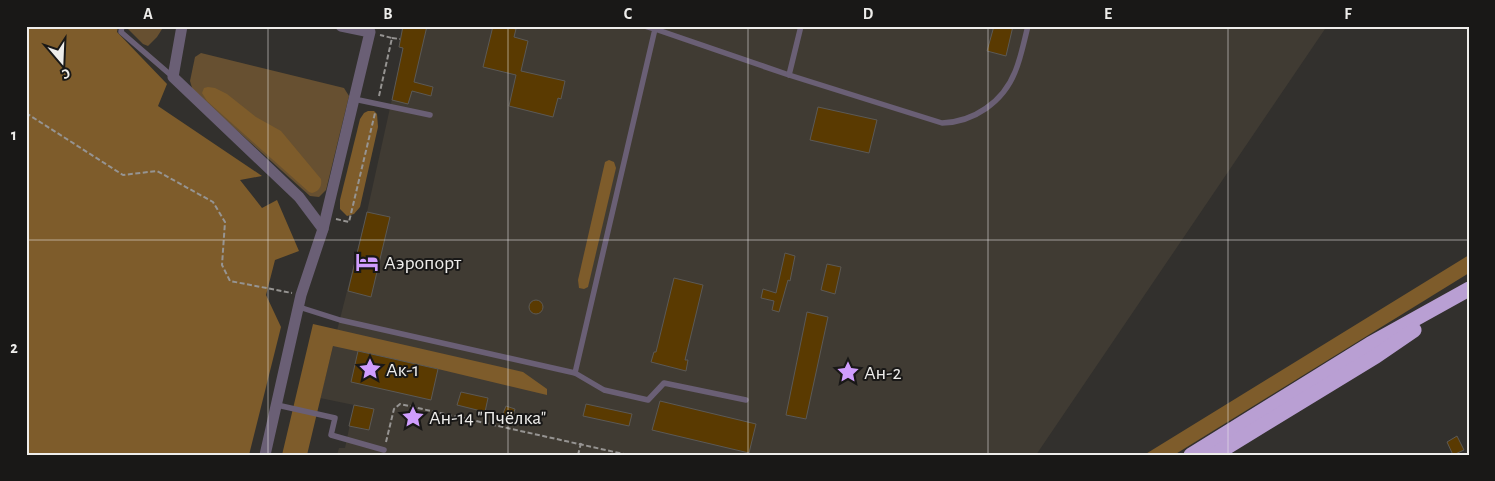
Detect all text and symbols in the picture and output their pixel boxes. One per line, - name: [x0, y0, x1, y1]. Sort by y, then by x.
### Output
- text: A: [143, 6, 153, 22]
- text: B: [383, 6, 393, 22]
- text: C: [624, 6, 633, 22]
- text: D: [863, 6, 874, 22]
- text: E: [1104, 6, 1112, 22]
- text: F: [1344, 6, 1352, 22]
- north arrow: [38, 38, 88, 88]
- text: С: [60, 65, 72, 81]
- text: 1: [11, 127, 17, 143]
- hotel icon: Аэропорт: [354, 249, 380, 275]
- place label: Аэропорт: [384, 253, 462, 273]
- text: 2: [10, 340, 18, 356]
- place icon: Ак-1: [357, 356, 383, 382]
- place icon: Ан-2: [835, 359, 861, 385]
- place label: Ак-1: [386, 360, 419, 380]
- place label: Ан-2: [864, 363, 902, 383]
- place icon: Ан-14 "Пчёлка": [400, 404, 426, 430]
- place label: Ан-14 "Пчёлка": [429, 408, 546, 428]

